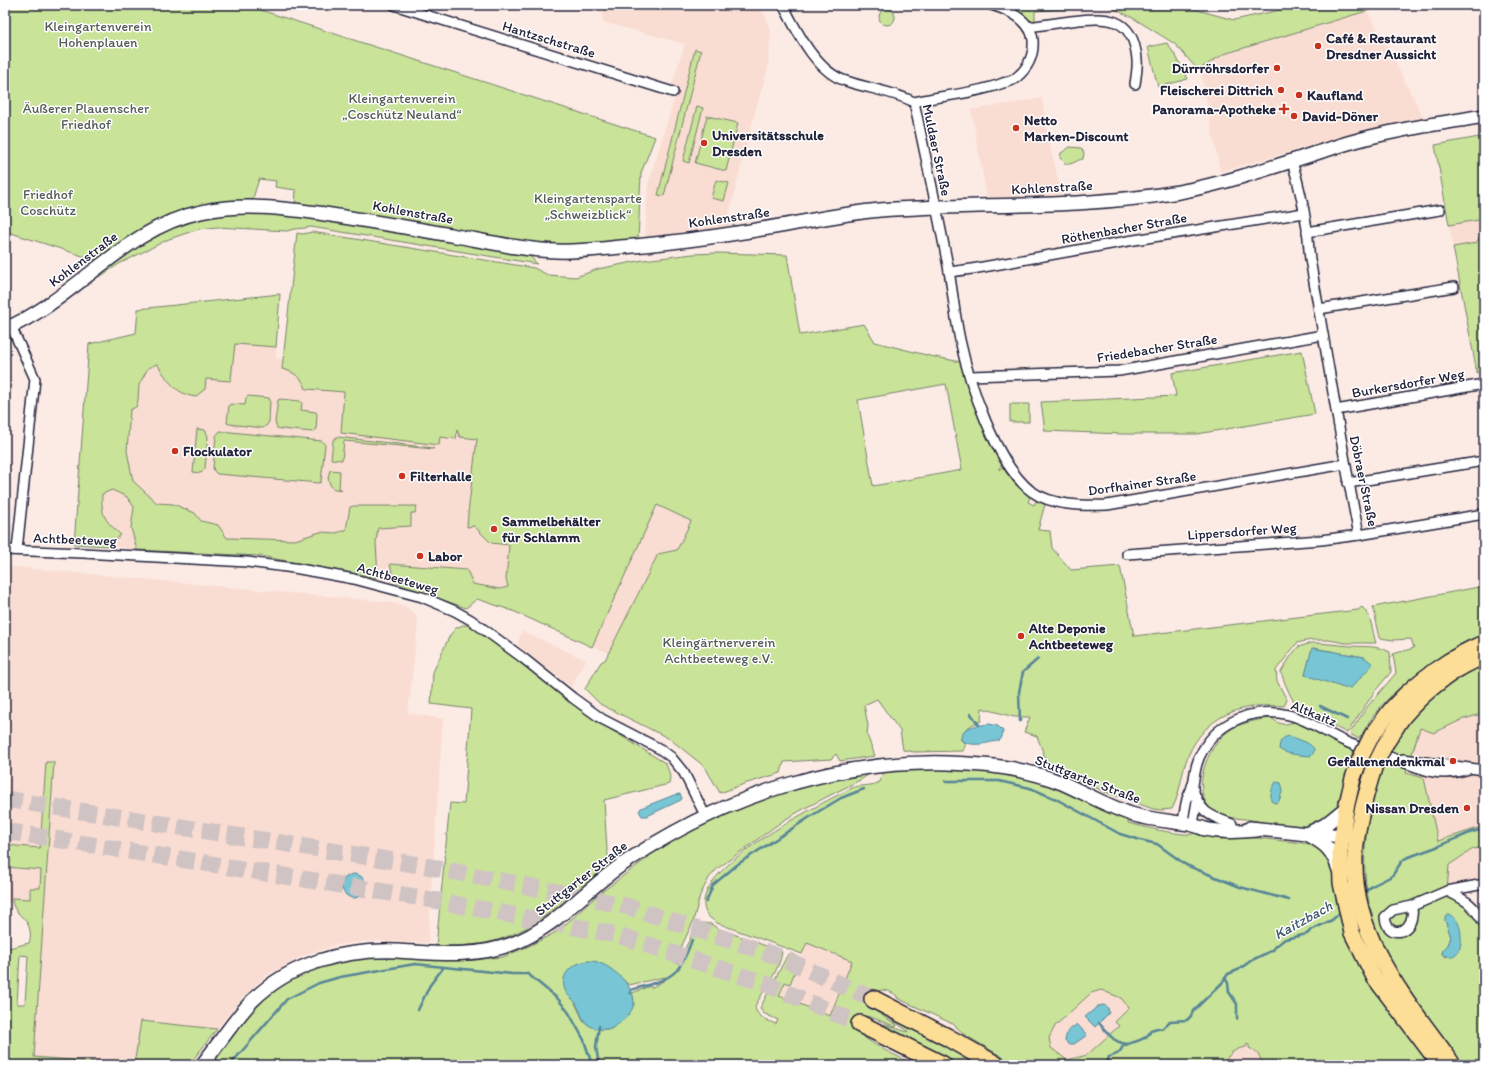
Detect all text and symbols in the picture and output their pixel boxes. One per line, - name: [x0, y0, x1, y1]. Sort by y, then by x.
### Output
- street label: Hantzschstraße: [500, 17, 598, 62]
- park label: Kleingartenverein Hohenplauen: [44, 18, 152, 51]
- place label: Café & Restaurant Dresdner Aussicht: [1326, 30, 1437, 63]
- marker: Café & Restaurant Dresdner Aussicht: [1313, 41, 1323, 51]
- place label: Dürrröhrsdorfer: [1172, 60, 1269, 77]
- marker: Dürrröhrsdorfer: [1272, 63, 1282, 73]
- place label: Fleischerei Dittrich: [1160, 82, 1274, 99]
- marker: Fleischerei Dittrich: [1276, 85, 1286, 95]
- place label: Kaufland: [1307, 87, 1363, 104]
- park label: Kleingartenverein „Coschütz Neuland“: [342, 90, 462, 123]
- marker: Kaufland: [1294, 90, 1304, 100]
- park label: Äußerer Plauenscher Friedhof: [23, 100, 150, 133]
- place label: Panorama-Apotheke: [1152, 101, 1276, 118]
- street label: Muldaer Straße: [918, 103, 955, 198]
- marker: Panorama-Apotheke: [1279, 104, 1289, 114]
- place label: David-Döner: [1302, 108, 1378, 125]
- marker: David-Döner: [1289, 111, 1299, 121]
- place label: Netto Marken-Discount: [1024, 112, 1129, 145]
- marker: Netto Marken-Discount: [1011, 123, 1021, 133]
- place label: Universitätsschule Dresden: [712, 127, 824, 160]
- marker: Universitätsschule Dresden: [699, 138, 709, 148]
- street label: Kohlenstraße: [1011, 177, 1094, 198]
- park label: Friedhof Coschütz: [20, 186, 76, 219]
- park label: Kleingartensparte „Schweizblick“: [534, 190, 642, 223]
- street label: Kohlenstraße: [371, 197, 455, 228]
- street label: Kohlenstraße: [687, 203, 771, 232]
- street label: Röthenbacher Straße: [1060, 209, 1189, 248]
- street label: Kohlenstraße: [46, 228, 121, 291]
- street label: Friedebacher Straße: [1096, 331, 1219, 366]
- street label: Burkersdorfer Weg: [1350, 365, 1466, 402]
- street label: Döbraer Straße: [1346, 434, 1382, 528]
- place label: Flockulator: [183, 443, 252, 460]
- marker: Flockulator: [170, 446, 180, 456]
- street label: Dorfhainer Straße: [1087, 467, 1198, 500]
- place label: Filterhalle: [410, 468, 472, 485]
- marker: Filterhalle: [397, 471, 407, 481]
- place label: Sammelbehälter für Schlamm: [502, 513, 601, 546]
- street label: Lippersdorfer Weg: [1187, 519, 1298, 544]
- marker: Sammelbehälter für Schlamm: [489, 524, 499, 534]
- street label: Achtbeeteweg: [33, 530, 118, 549]
- place label: Labor: [428, 548, 463, 565]
- marker: Labor: [415, 551, 425, 561]
- street label: Achtbeeteweg: [355, 559, 441, 598]
- place label: Alte Deponie Achtbeeteweg: [1028, 620, 1114, 653]
- marker: Alte Deponie Achtbeeteweg: [1016, 631, 1026, 641]
- park label: Kleingärtnerverein Achtbeeteweg e.V.: [662, 634, 776, 667]
- street label: Altkaitz: [1288, 697, 1340, 731]
- street label: Stuttgarter Straße: [1032, 751, 1143, 808]
- place label: Gefallenendenkmal: [1327, 753, 1446, 770]
- marker: Gefallenendenkmal: [1448, 756, 1458, 766]
- place label: Nissan Dresden: [1366, 800, 1459, 817]
- marker: Nissan Dresden: [1462, 803, 1472, 813]
- street label: Stuttgarter Straße: [532, 837, 631, 920]
- water label: Kaitzbach: [1271, 896, 1336, 943]

